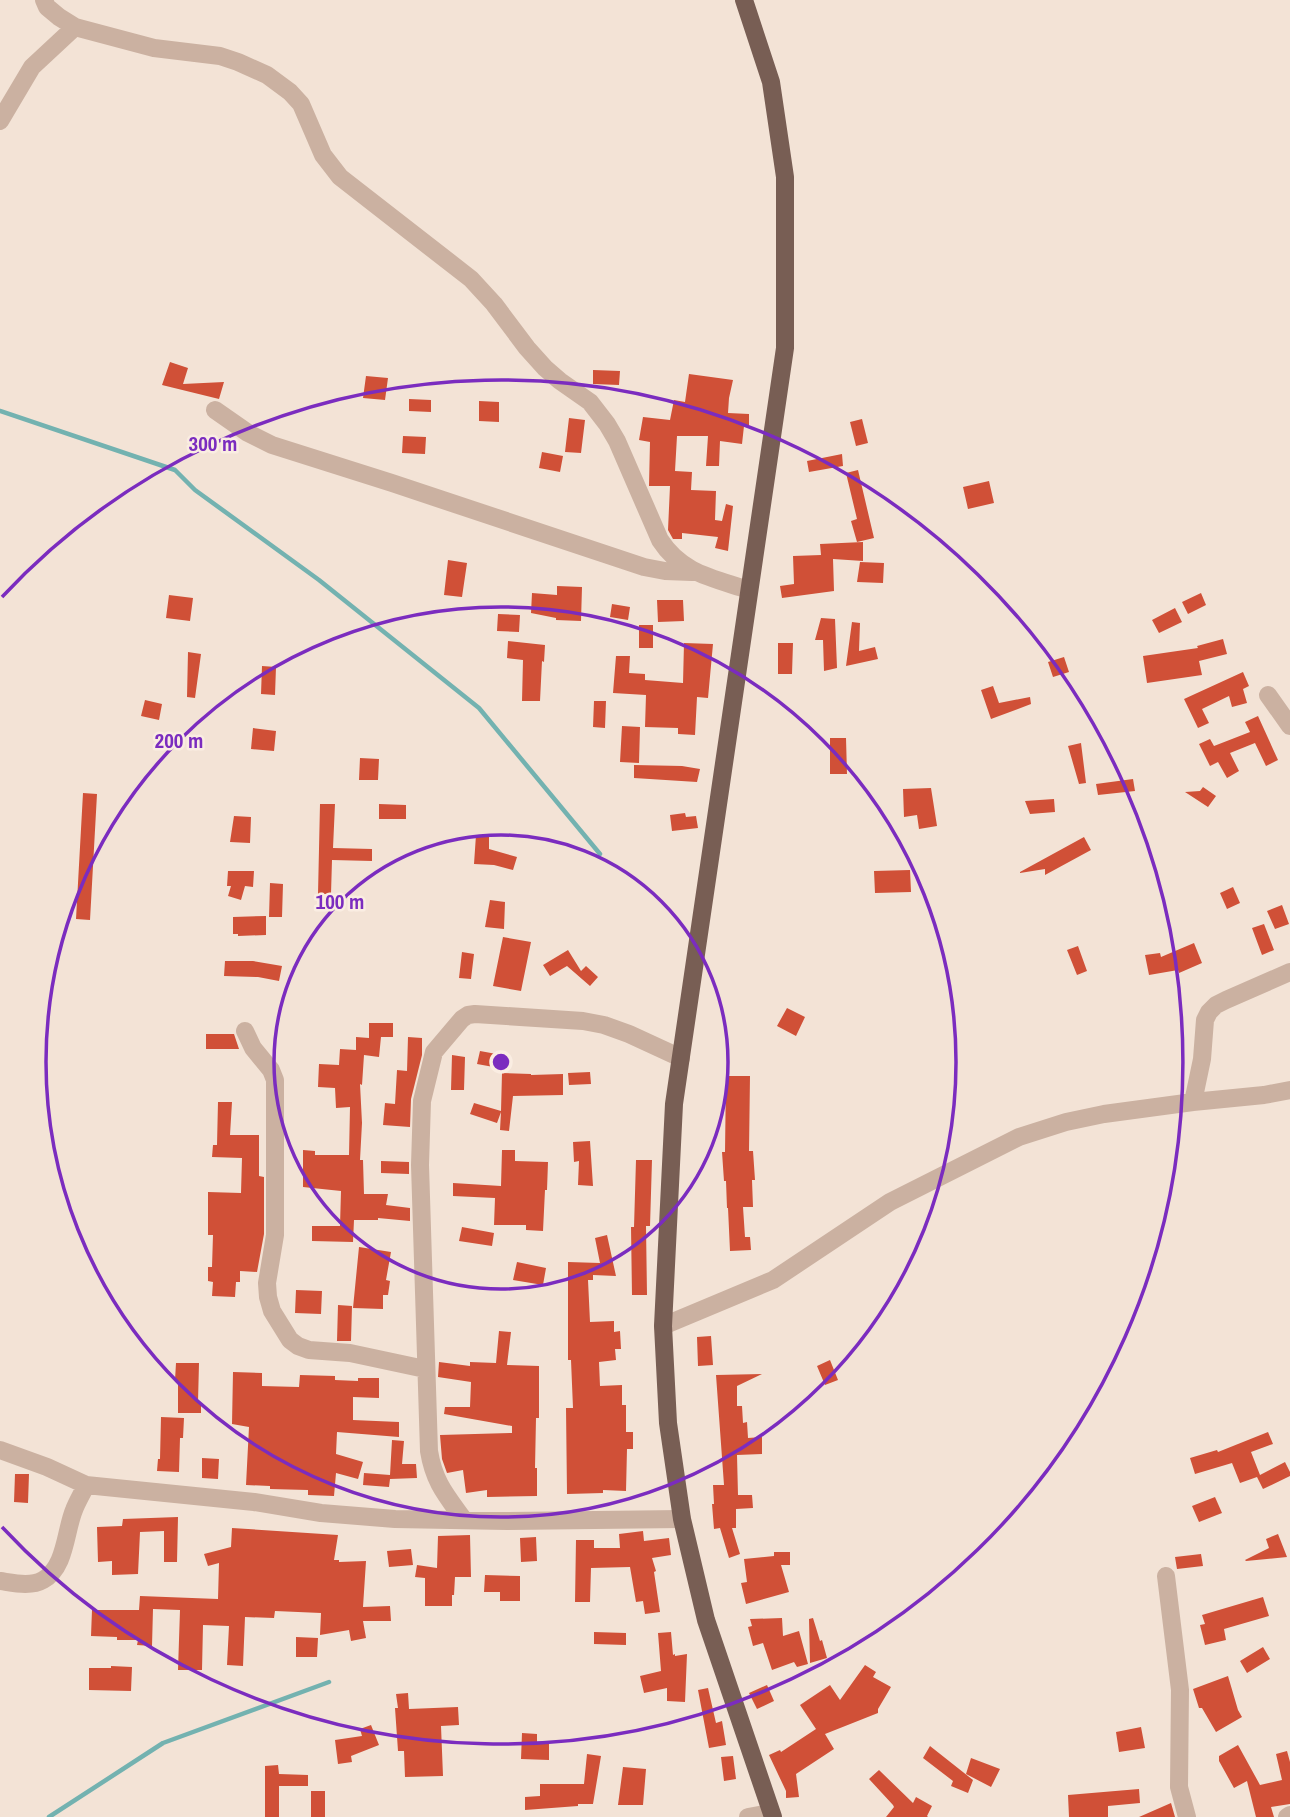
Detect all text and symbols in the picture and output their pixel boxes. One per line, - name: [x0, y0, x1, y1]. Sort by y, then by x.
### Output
- text: 300 m: [189, 429, 237, 458]
- text: 200 m: [155, 726, 203, 755]
- text: 100 m: [316, 887, 364, 916]
- centre of rings: [489, 1050, 513, 1074]

